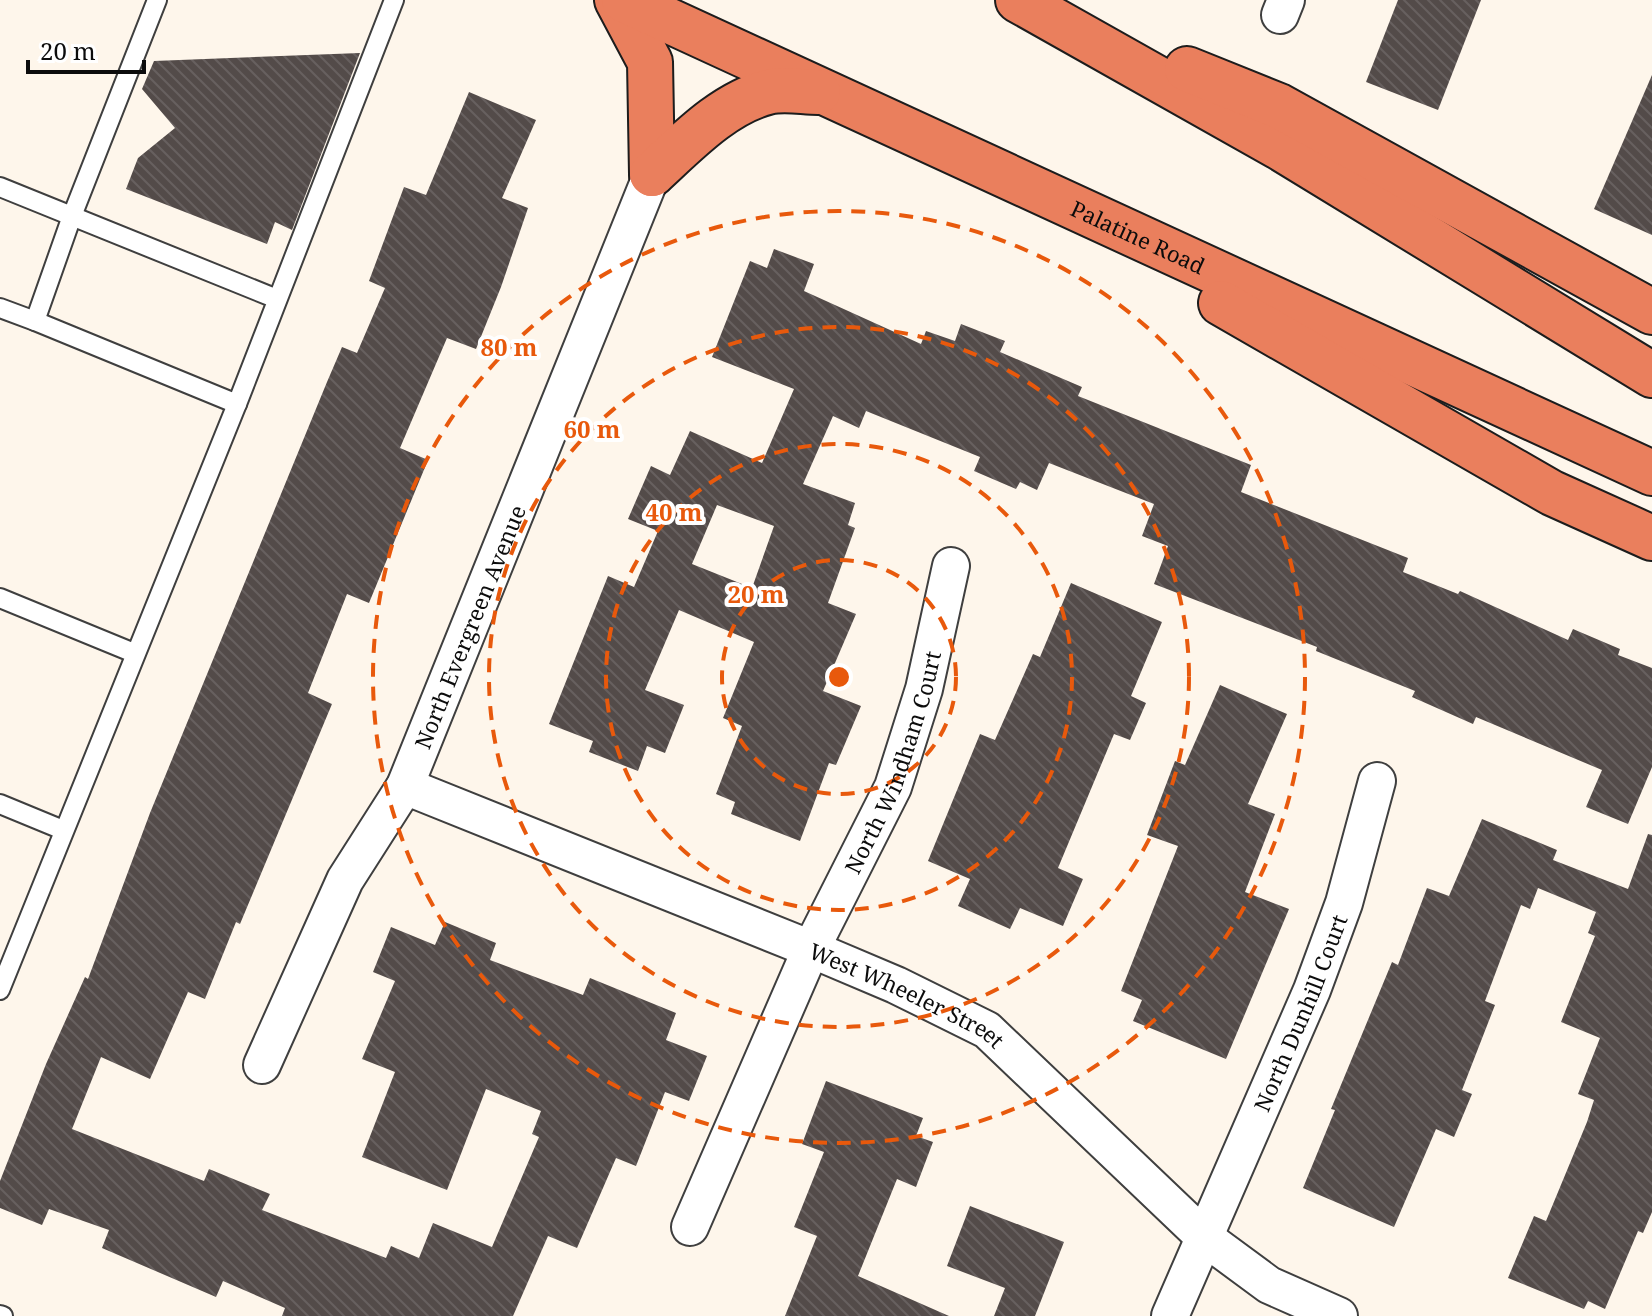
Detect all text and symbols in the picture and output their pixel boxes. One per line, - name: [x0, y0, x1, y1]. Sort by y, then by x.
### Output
- scale bar: [28, 24, 144, 74]
- text: 20 m: [40, 34, 96, 67]
- street label: Palatine Road: [1066, 193, 1211, 281]
- text: 80 m: [480, 330, 538, 363]
- text: 60 m: [563, 412, 621, 445]
- text: 40 m: [645, 495, 703, 528]
- street label: North Evergreen Avenue: [407, 500, 532, 753]
- text: 20 m: [727, 577, 785, 610]
- street label: North Windham Court: [837, 648, 947, 878]
- centre of rings: [825, 663, 853, 691]
- street label: North Dunhill Court: [1246, 910, 1354, 1116]
- street label: West Wheeler Street: [805, 935, 1012, 1054]

